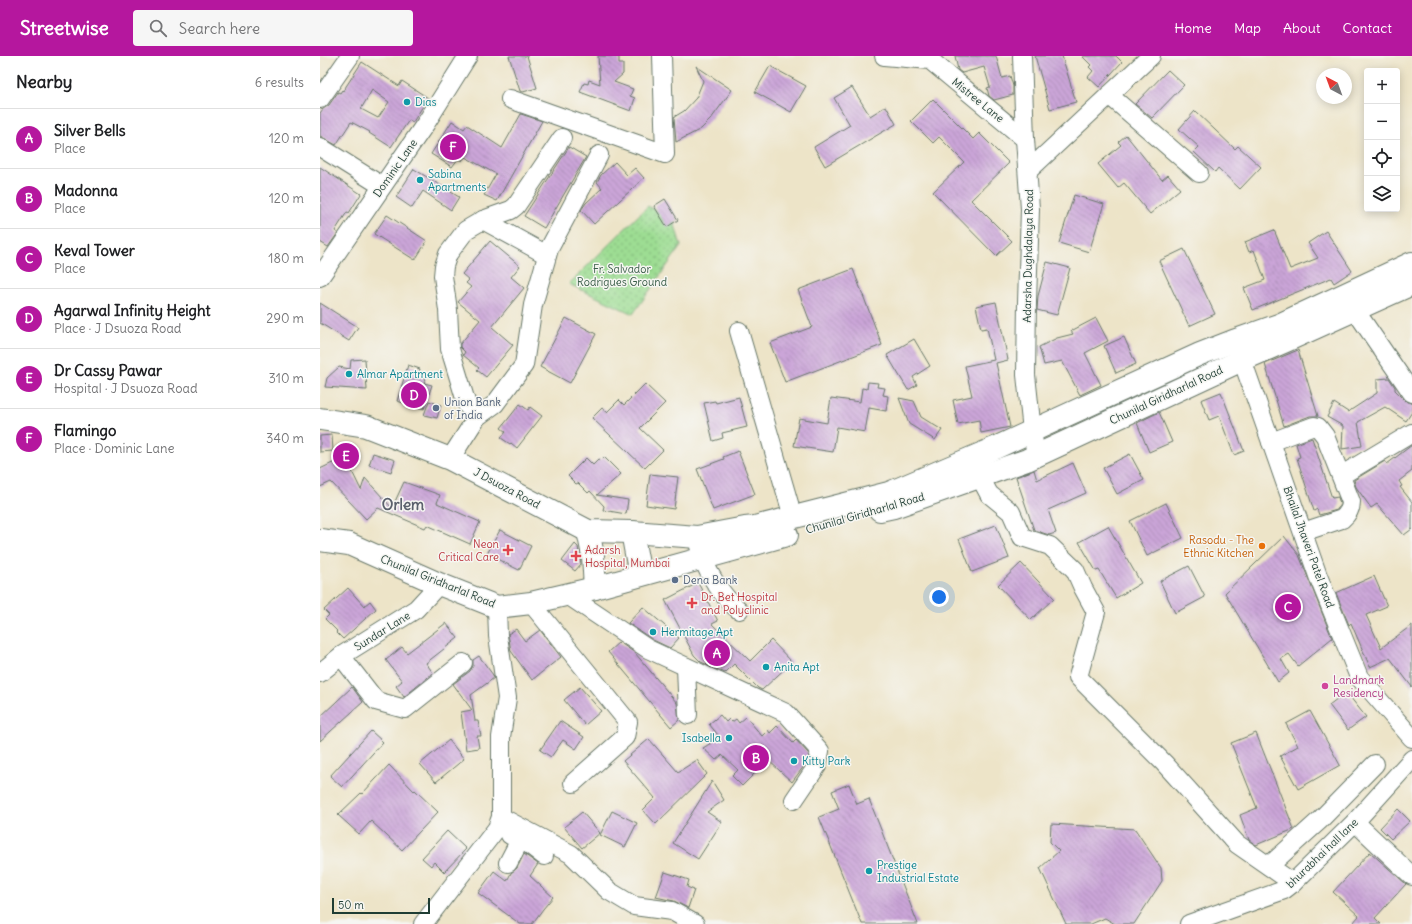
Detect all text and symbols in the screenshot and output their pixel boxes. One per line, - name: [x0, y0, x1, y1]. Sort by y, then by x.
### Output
- search box: [133, 10, 413, 46]
- text: Streetwise: [20, 16, 109, 40]
- icon: search: [147, 17, 169, 39]
- text: Search here: [179, 19, 260, 38]
- text: Home: [1174, 19, 1212, 37]
- text: Map: [1234, 19, 1261, 37]
- text: About: [1283, 19, 1321, 37]
- text: Contact: [1343, 19, 1392, 37]
- north arrow: [1316, 68, 1352, 104]
- map controls: [1364, 68, 1400, 212]
- button: +: [1364, 68, 1400, 104]
- text: Nearby: [16, 71, 72, 93]
- text: 6 results: [255, 74, 304, 91]
- street label: Mistree Lane: [949, 75, 1007, 125]
- place label: Dias: [415, 95, 437, 109]
- marker: Dias: [402, 97, 412, 107]
- button: −: [1364, 104, 1400, 140]
- text: Silver Bells: [54, 121, 126, 140]
- text: A: [25, 130, 33, 147]
- text: 120 m: [269, 130, 304, 147]
- pin: F: [440, 132, 466, 162]
- street label: Dominic Lane: [370, 136, 420, 200]
- text: Place: [54, 140, 85, 157]
- button: locate: [1364, 140, 1400, 176]
- place label: Sabina Apartments: [428, 167, 486, 194]
- marker: Sabina Apartments: [415, 175, 425, 185]
- button: layers: [1364, 176, 1400, 212]
- text: Madonna: [54, 181, 118, 200]
- street label: Adarsha Dughdalaya Road: [1020, 189, 1036, 323]
- text: B: [25, 190, 33, 207]
- text: 120 m: [269, 190, 304, 207]
- text: Place: [54, 200, 85, 217]
- text: Keval Tower: [54, 241, 135, 260]
- text: C: [25, 250, 33, 267]
- text: 180 m: [268, 250, 304, 267]
- text: Place: [54, 260, 85, 277]
- park label: Fr. Salvador Rodrigues Ground: [577, 262, 668, 289]
- text: Agarwal Infinity Height: [54, 301, 211, 320]
- text: D: [24, 310, 34, 327]
- text: 290 m: [266, 310, 304, 327]
- text: Place · J Dsuoza Road: [54, 320, 181, 337]
- text: Dr Cassy Pawar: [54, 361, 162, 380]
- street label: Chunilal Giridharlal Road: [1107, 362, 1225, 427]
- place label: Almar Apartment: [357, 367, 443, 381]
- marker: Almar Apartment: [344, 369, 354, 379]
- text: E: [25, 370, 33, 387]
- text: 310 m: [269, 370, 304, 387]
- text: Hospital · J Dsuoza Road: [54, 380, 198, 397]
- pin: D: [401, 380, 427, 410]
- place label: Union Bank of India: [444, 395, 501, 422]
- marker: Union Bank of India: [431, 403, 441, 413]
- text: Flamingo: [54, 421, 116, 440]
- text: F: [25, 430, 33, 447]
- text: 340 m: [266, 430, 304, 447]
- text: Place · Dominic Lane: [54, 440, 174, 457]
- pin: E: [333, 441, 359, 471]
- street label: J Dsuoza Road: [471, 465, 543, 512]
- street label: Bhailal Jhaveri Patel Road: [1280, 484, 1338, 610]
- street label: Chunilal Giridharlal Road: [804, 489, 927, 537]
- district label: Orlem: [382, 495, 424, 514]
- place label: Rasodu - The Ethnic Kitchen: [1183, 533, 1254, 560]
- place label: Neon Critical Care: [438, 537, 499, 564]
- marker: Rasodu - The Ethnic Kitchen: [1257, 541, 1267, 551]
- place label: Adarsh Hospital, Mumbai: [585, 543, 670, 570]
- marker: Neon Critical Care: [502, 544, 514, 556]
- marker: Adarsh Hospital, Mumbai: [570, 550, 582, 562]
- street label: Chunilal Giridharlal Road: [378, 551, 498, 611]
- place label: Dena Bank: [683, 573, 738, 587]
- marker: Dena Bank: [670, 575, 680, 585]
- your location: [929, 587, 949, 607]
- place label: Dr. Bet Hospital and Polyclinic: [701, 590, 777, 617]
- pin: C: [1275, 592, 1301, 622]
- marker: Dr. Bet Hospital and Polyclinic: [686, 597, 698, 609]
- street label: Sundar Lane: [351, 608, 413, 654]
- place label: Hermitage Apt: [661, 625, 733, 639]
- marker: Hermitage Apt: [648, 627, 658, 637]
- pin: A: [704, 638, 730, 668]
- place label: Anita Apt: [774, 660, 820, 674]
- marker: Anita Apt: [761, 662, 771, 672]
- place label: Landmark Residency: [1333, 673, 1384, 700]
- marker: Landmark Residency: [1320, 681, 1330, 691]
- place label: Isabella: [682, 731, 721, 745]
- marker: Isabella: [724, 733, 734, 743]
- pin: B: [743, 743, 769, 773]
- place label: Kitty Park: [802, 754, 851, 768]
- marker: Kitty Park: [789, 756, 799, 766]
- street label: bhurabhai hall lane: [1283, 815, 1361, 891]
- place label: Prestige Industrial Estate: [877, 858, 959, 885]
- marker: Prestige Industrial Estate: [864, 866, 874, 876]
- scale bar: [332, 896, 430, 915]
- text: 50 m: [338, 898, 364, 912]

